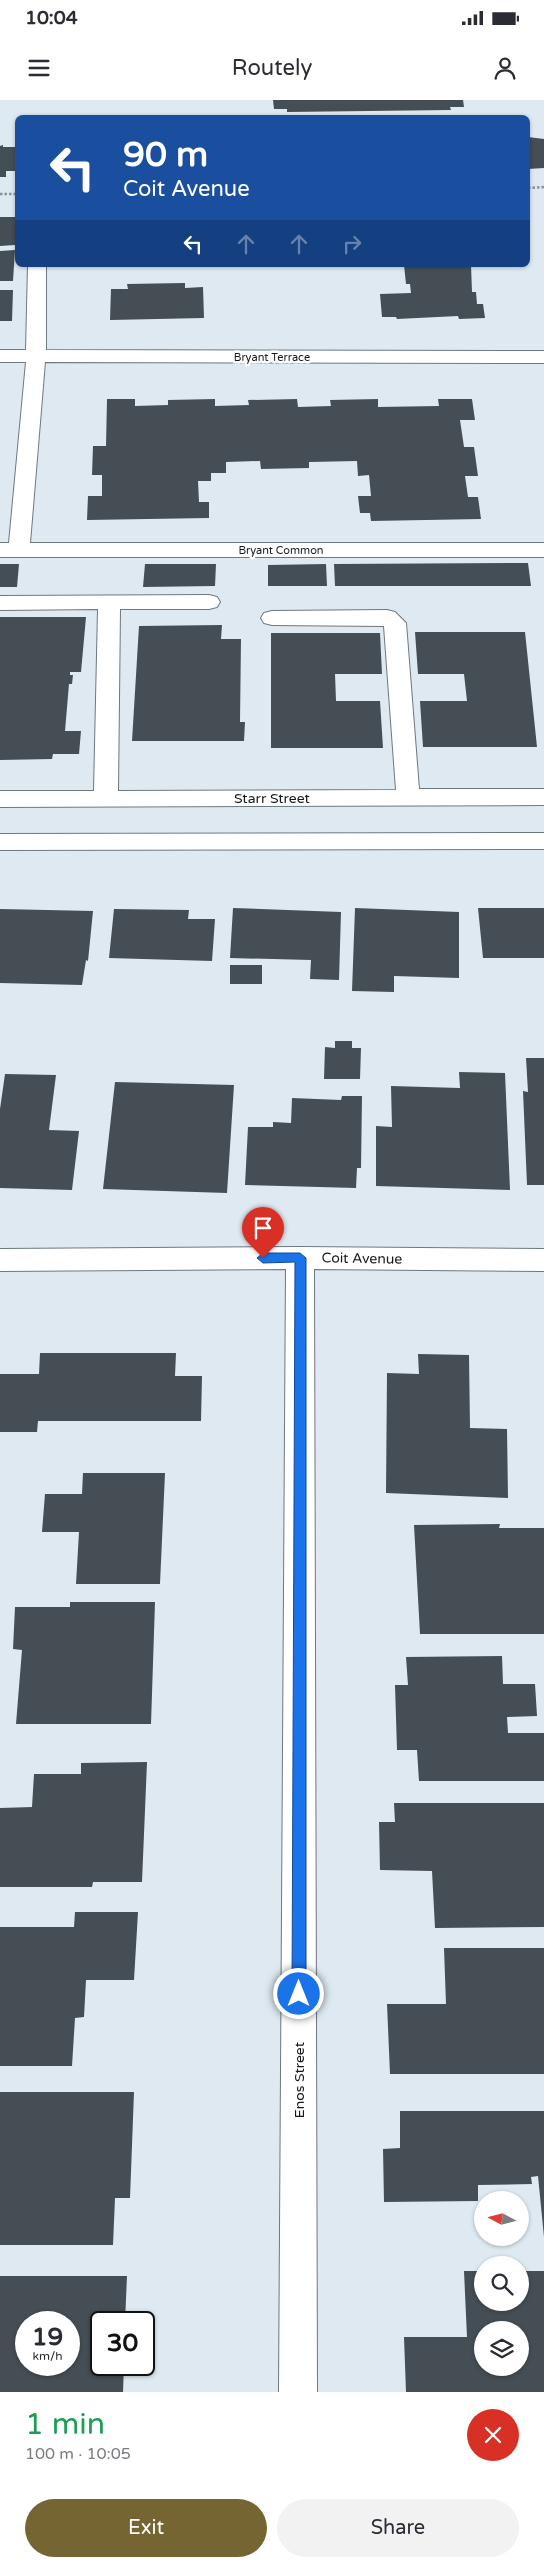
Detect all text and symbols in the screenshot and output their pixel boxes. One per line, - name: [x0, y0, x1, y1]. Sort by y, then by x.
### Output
- text: 10:04: [25, 7, 78, 29]
- icon: menu: [25, 54, 53, 82]
- icon: person: [491, 54, 519, 82]
- text: Routely: [232, 55, 312, 81]
- text: 90 m: [123, 134, 208, 176]
- icon: left: [40, 135, 105, 200]
- text: Coit Avenue: [123, 176, 250, 202]
- icon: left: [179, 230, 207, 258]
- icon: ahead: [232, 230, 260, 258]
- icon: ahead: [285, 230, 313, 258]
- icon: right: [338, 230, 366, 258]
- street label: Bryant Terrace: [234, 351, 310, 364]
- street label: Bryant Common: [238, 544, 324, 557]
- street label: Starr Street: [234, 790, 311, 807]
- pin: [242, 1207, 284, 1258]
- icon: arrive: [249, 1214, 277, 1242]
- street label: Coit Avenue: [322, 1249, 403, 1268]
- position arrow: [272, 1967, 324, 2019]
- street label: Enos Street: [291, 2041, 308, 2118]
- north arrow: [474, 2191, 529, 2246]
- map controls: [474, 2191, 529, 2376]
- button: search: [474, 2256, 529, 2311]
- speed limit sign: 30: [90, 2311, 155, 2376]
- button: layers: [474, 2321, 529, 2376]
- text: 19: [32, 2322, 63, 2352]
- text: km/h: [32, 2349, 63, 2363]
- text: 1 min: [25, 2406, 105, 2443]
- button: close: [467, 2409, 519, 2461]
- text: 100 m · 10:05: [25, 2444, 131, 2464]
- button: Exit: [25, 2499, 267, 2557]
- button: Share: [277, 2499, 519, 2557]

